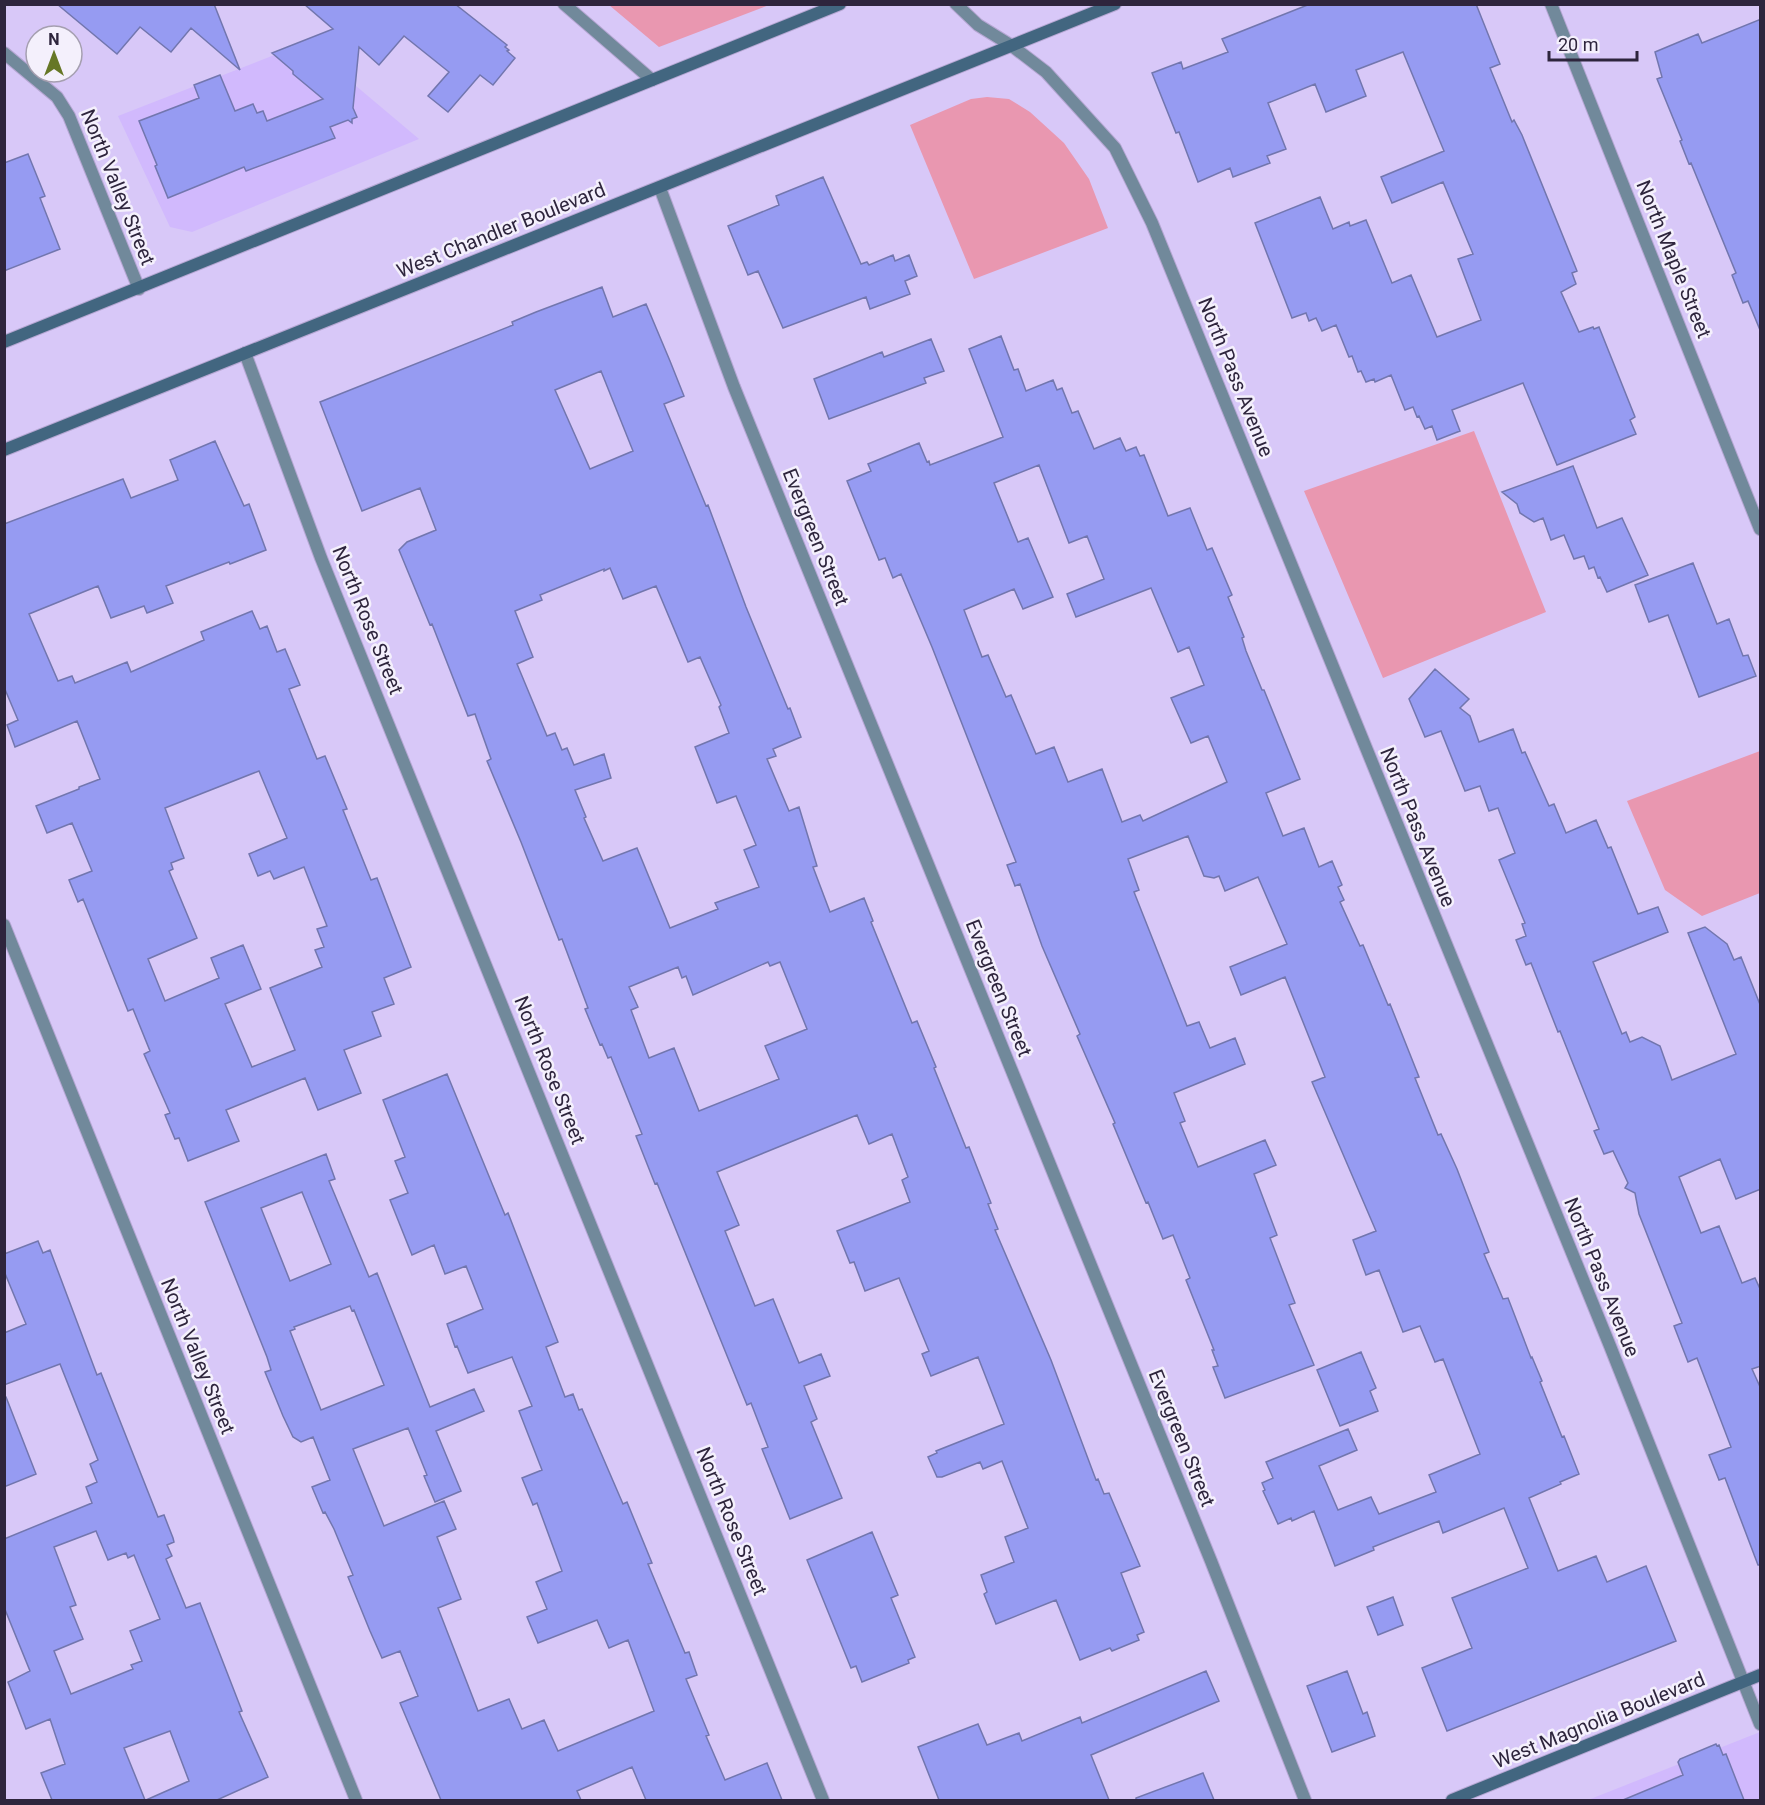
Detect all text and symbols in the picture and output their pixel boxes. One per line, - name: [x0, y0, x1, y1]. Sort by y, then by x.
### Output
- north arrow: [24, 24, 84, 84]
- scale bar: [1549, 24, 1638, 62]
- text: N: [48, 30, 60, 49]
- text: 20 m: [1558, 34, 1598, 55]
- street label: North Valley Street: [76, 106, 160, 268]
- street label: West Chandler Boulevard: [393, 177, 609, 283]
- street label: North Maple Street: [1631, 177, 1717, 341]
- street label: North Pass Avenue: [1193, 294, 1279, 460]
- street label: Evergreen Street: [778, 465, 854, 609]
- street label: North Rose Street: [327, 542, 409, 698]
- street label: North Pass Avenue: [1375, 744, 1461, 910]
- street label: Evergreen Street: [961, 916, 1037, 1060]
- street label: North Rose Street: [509, 992, 591, 1148]
- street label: North Pass Avenue: [1559, 1194, 1645, 1360]
- street label: North Valley Street: [156, 1275, 240, 1437]
- street label: Evergreen Street: [1144, 1366, 1220, 1510]
- street label: North Rose Street: [691, 1443, 773, 1599]
- street label: West Magnolia Boulevard: [1490, 1667, 1708, 1773]

